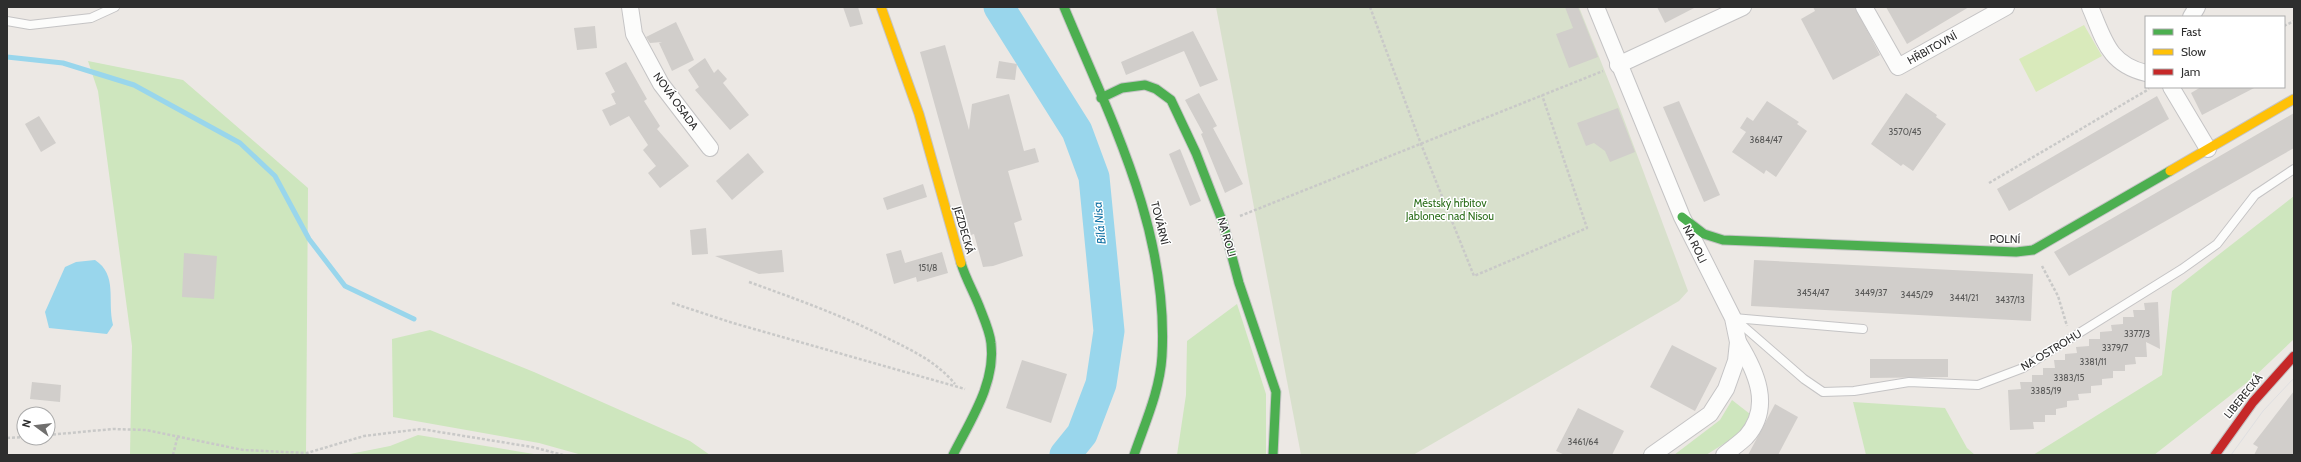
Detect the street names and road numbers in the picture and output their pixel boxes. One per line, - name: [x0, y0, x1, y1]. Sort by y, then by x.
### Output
- street label: HŘBITOVNÍ: [1905, 28, 1960, 67]
- street label: NOVÁ OSADA: [650, 69, 702, 133]
- street label: TOVÁRNÍ: [1148, 200, 1172, 246]
- street label: JEZDECKÁ: [950, 204, 978, 256]
- street label: NA ROLI: [1215, 216, 1239, 258]
- street label: NA ROLI: [1680, 223, 1710, 265]
- street label: POLNÍ: [1989, 232, 2021, 246]
- street label: NA OSTROHU: [2018, 326, 2084, 374]
- street label: LIBERECKÁ: [2221, 371, 2265, 421]

